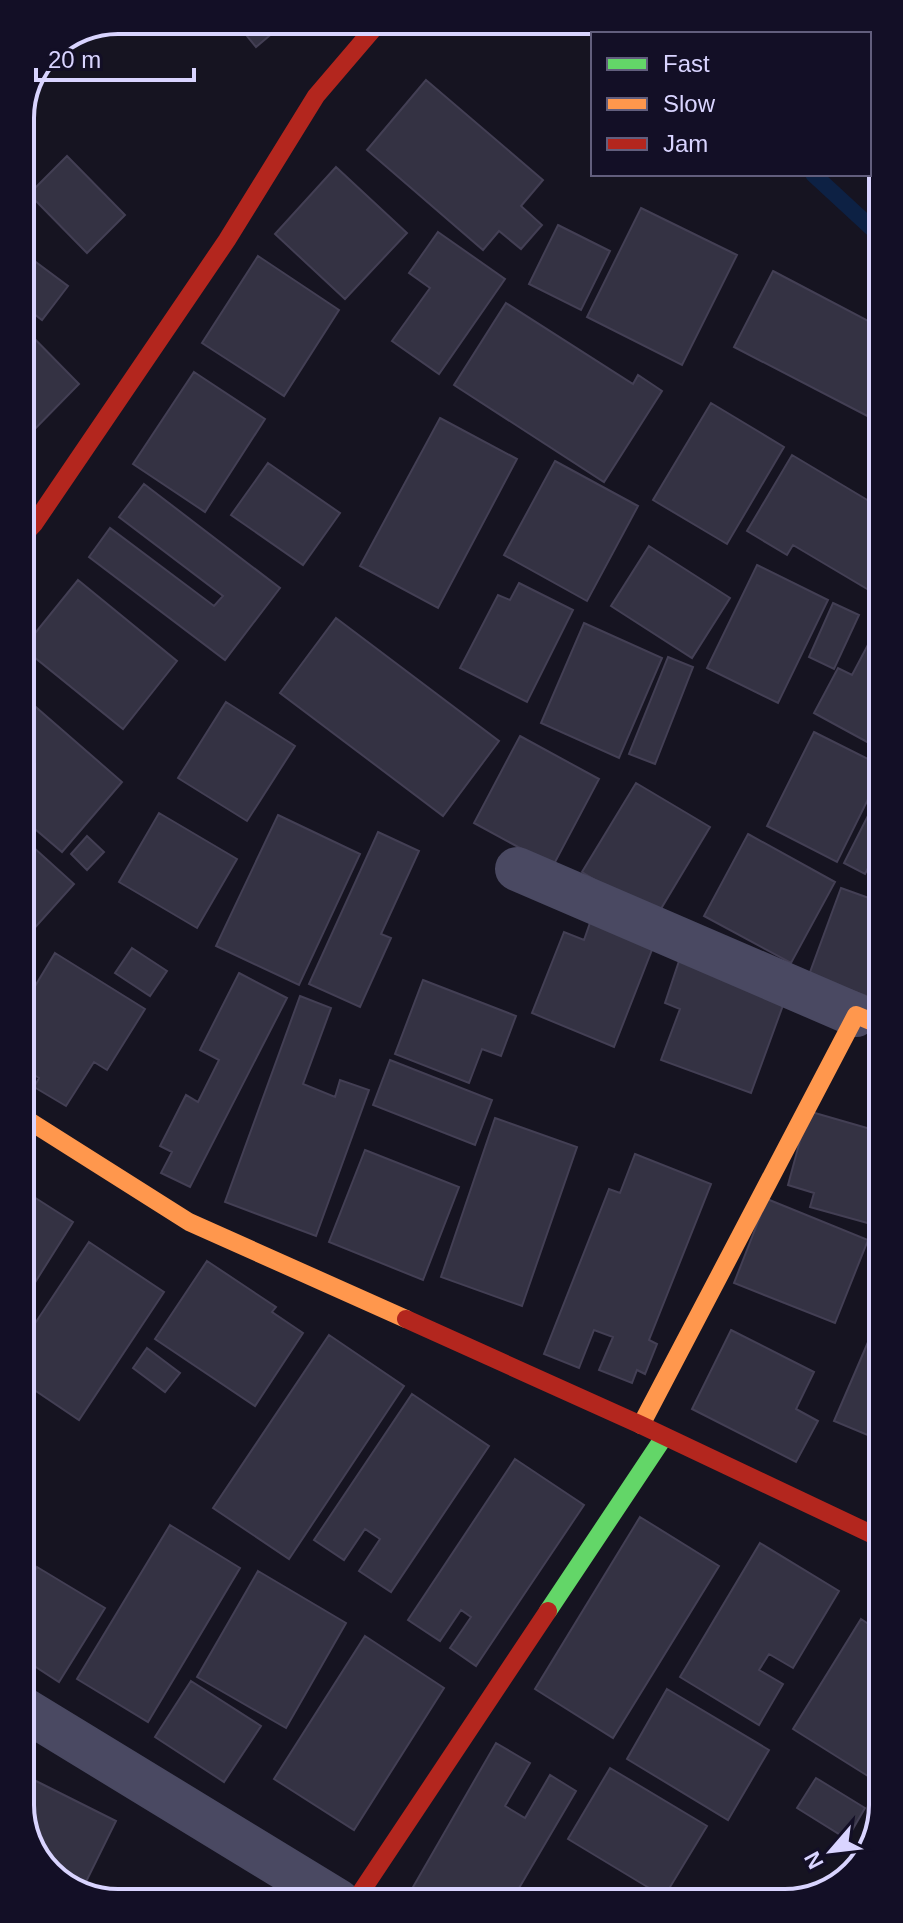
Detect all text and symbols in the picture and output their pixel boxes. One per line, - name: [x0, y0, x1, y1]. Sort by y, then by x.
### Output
- scale bar: [36, 32, 194, 82]
- legend: [591, 32, 871, 176]
- text: 20 m: [48, 46, 101, 73]
- text: Fast: [663, 50, 710, 77]
- text: Slow: [663, 90, 716, 117]
- text: Jam: [663, 130, 708, 157]
- north arrow: [791, 1811, 871, 1891]
- text: N: [799, 1847, 829, 1873]

